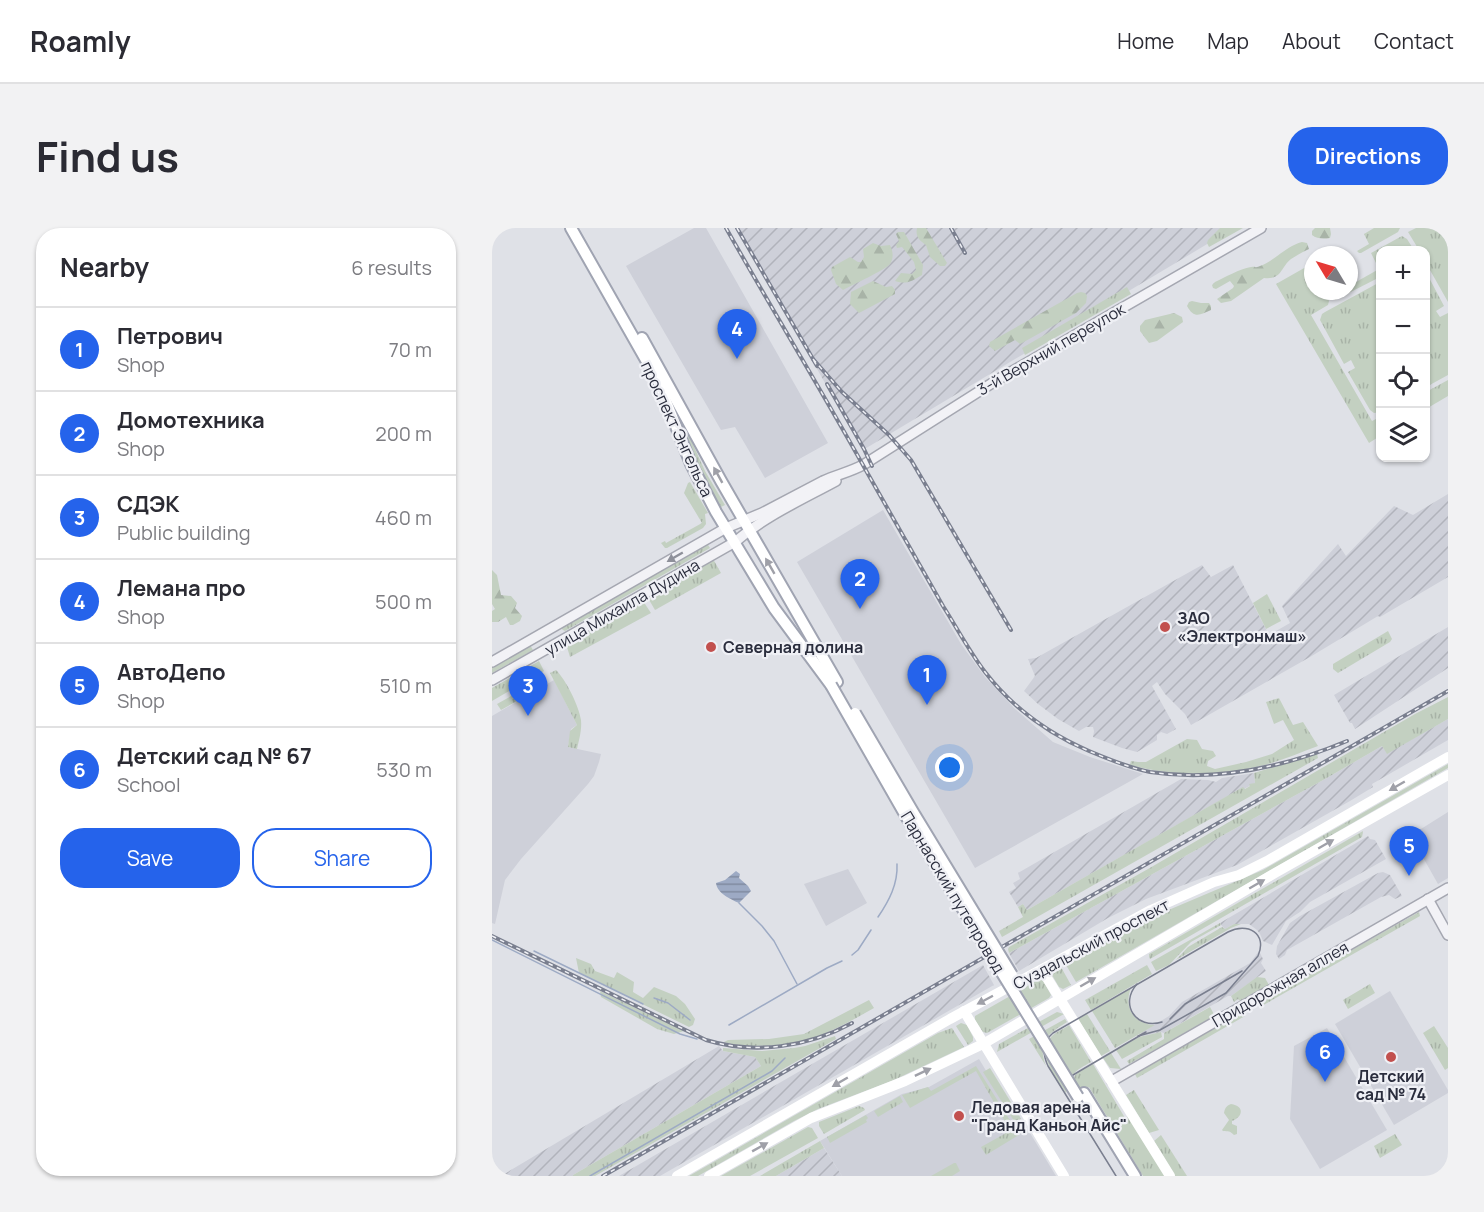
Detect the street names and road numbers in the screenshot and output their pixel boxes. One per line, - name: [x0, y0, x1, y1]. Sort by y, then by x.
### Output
- street label: 3-й Верхний переулок: [973, 297, 1130, 400]
- street label: проспект Энгельса: [636, 357, 718, 501]
- street label: улица Михаила Дудина: [541, 554, 703, 660]
- street label: Парнасский путепровод: [896, 807, 1010, 977]
- street label: Суздальский проспект: [1009, 893, 1173, 995]
- street label: Придорожная аллея: [1208, 936, 1352, 1032]

